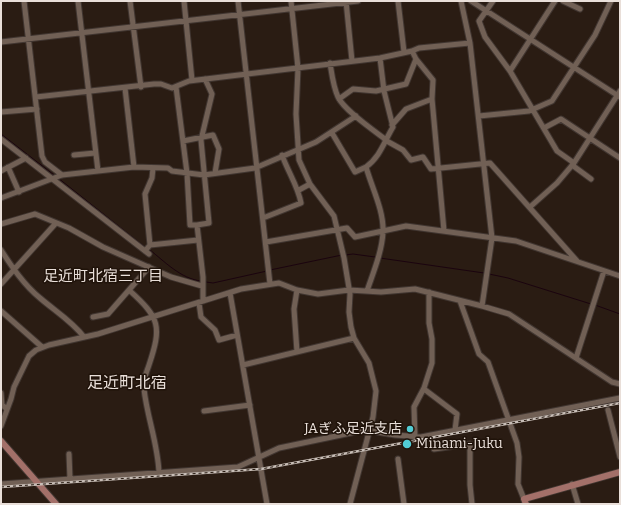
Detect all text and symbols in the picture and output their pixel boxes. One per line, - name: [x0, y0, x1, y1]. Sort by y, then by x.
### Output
- district label: 足近町北宿三丁目: [43, 268, 163, 286]
- district label: 足近町北宿: [87, 374, 167, 394]
- place label: JAぎふ足近支店: [304, 421, 402, 437]
- marker: JAぎふ足近支店: [405, 424, 415, 434]
- place label: Minami-Juku: [416, 436, 503, 452]
- marker: Minami-Juku: [401, 438, 413, 450]

